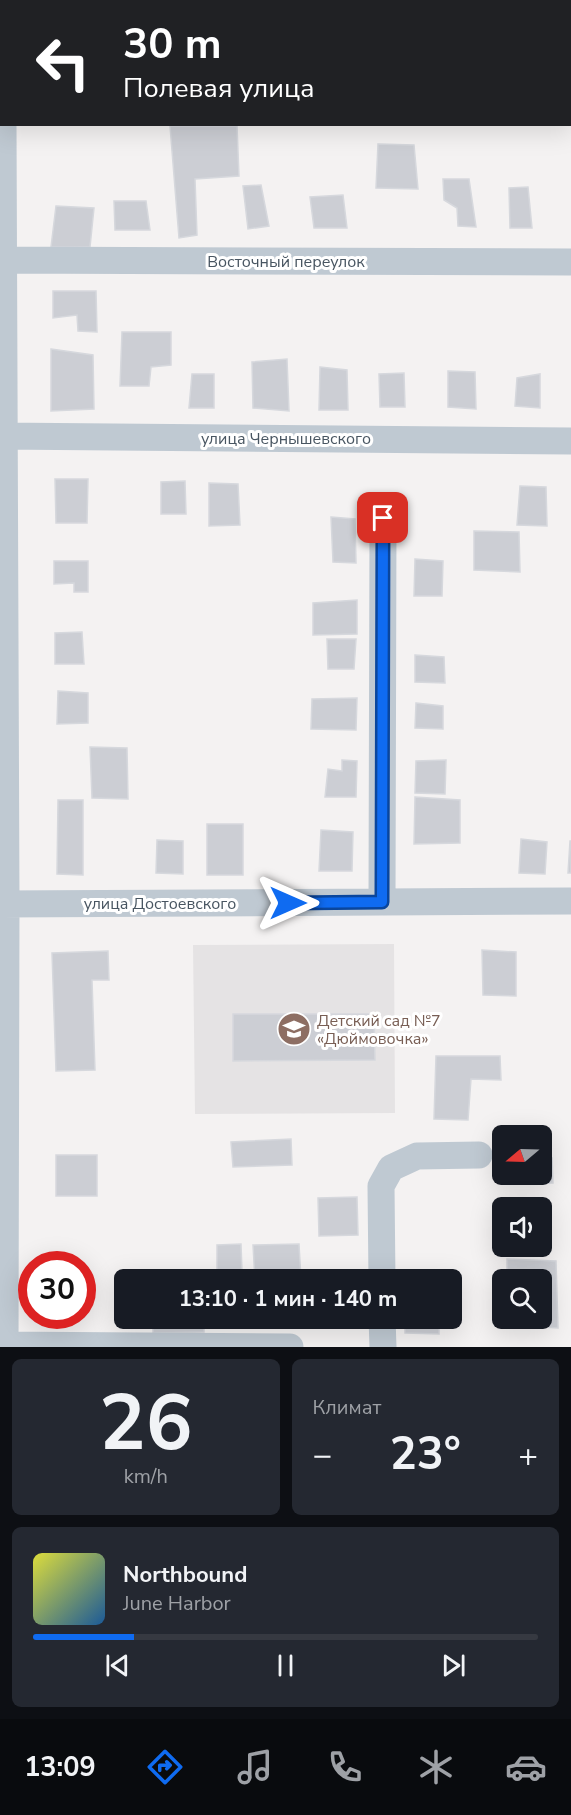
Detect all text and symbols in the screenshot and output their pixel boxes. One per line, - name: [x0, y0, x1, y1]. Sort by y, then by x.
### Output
- text: 30 m: [123, 16, 222, 73]
- icon: left: [24, 24, 102, 102]
- text: Полевая улица: [123, 70, 315, 107]
- street label: Восточный переулок: [207, 251, 365, 273]
- street label: улица Чернышевского: [201, 428, 371, 450]
- pin: [357, 492, 408, 543]
- icon: arrive: [366, 501, 399, 534]
- position arrow: [256, 871, 320, 935]
- street label: улица Достоевского: [84, 893, 236, 915]
- place label: Детский сад №7 «Дюймовочка»: [317, 1010, 441, 1050]
- school or university icon: Детский сад №7 «Дюймовочка»: [276, 1011, 312, 1047]
- north arrow: [492, 1125, 552, 1185]
- map controls: [492, 1125, 552, 1329]
- button: sound: [492, 1197, 552, 1257]
- speed limit sign: 30: [18, 1251, 96, 1329]
- button: search: [492, 1269, 552, 1329]
- text: 13:10 · 1 мин · 140 m: [179, 1284, 397, 1314]
- text: 26: [99, 1370, 193, 1477]
- text: Климат: [313, 1394, 381, 1421]
- text: 23°: [390, 1424, 461, 1485]
- text: −: [313, 1433, 332, 1478]
- text: +: [518, 1433, 538, 1478]
- text: km/h: [124, 1463, 168, 1490]
- text: Northbound: [123, 1560, 247, 1590]
- text: June Harbor: [123, 1590, 231, 1617]
- icon: previous: [101, 1649, 134, 1682]
- icon: pause: [269, 1649, 302, 1682]
- icon: next: [437, 1649, 470, 1682]
- icon: directions: [144, 1746, 186, 1788]
- icon: music: [234, 1746, 276, 1788]
- icon: phone: [324, 1746, 366, 1788]
- icon: climate: [415, 1746, 457, 1788]
- icon: car: [505, 1746, 547, 1788]
- text: 13:09: [24, 1749, 96, 1786]

